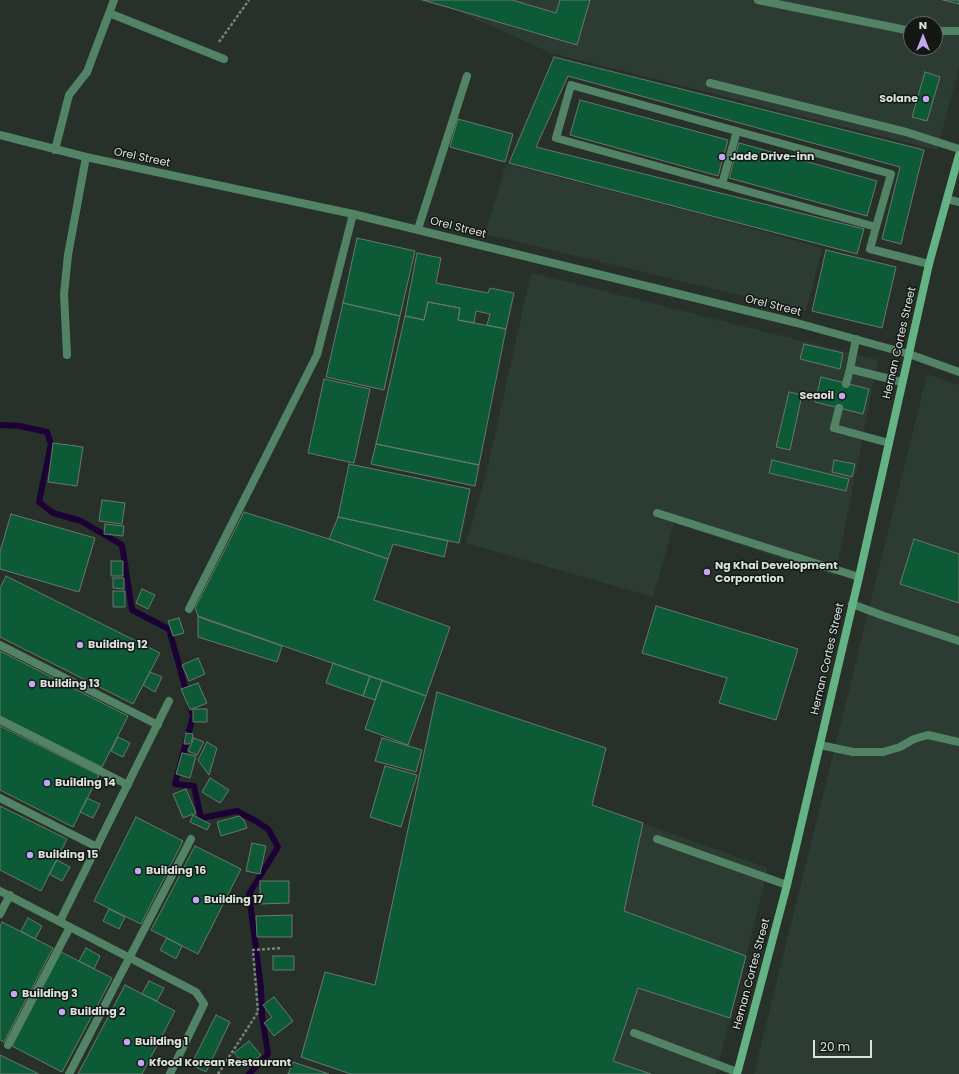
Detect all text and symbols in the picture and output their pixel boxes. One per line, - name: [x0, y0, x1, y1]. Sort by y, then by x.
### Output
- north arrow: [903, 16, 943, 56]
- text: N: [919, 17, 927, 33]
- place label: Solane: [879, 92, 918, 106]
- marker: Solane: [921, 94, 931, 104]
- street label: Orel Street: [113, 146, 171, 170]
- place label: Jade Drive-inn: [730, 150, 814, 164]
- marker: Jade Drive-inn: [717, 152, 727, 162]
- street label: Orel Street: [429, 215, 487, 241]
- street label: Hernan Cortes Street: [881, 286, 919, 400]
- street label: Orel Street: [744, 293, 802, 319]
- place label: Seaoil: [799, 389, 834, 403]
- marker: Seaoil: [837, 391, 847, 401]
- place label: Ng Khai Development Corporation: [715, 559, 838, 585]
- marker: Ng Khai Development Corporation: [702, 567, 712, 577]
- street label: Hernan Cortes Street: [809, 602, 847, 716]
- place label: Building 12: [88, 638, 147, 652]
- marker: Building 12: [75, 640, 85, 650]
- place label: Building 13: [40, 677, 100, 691]
- marker: Building 13: [27, 679, 37, 689]
- place label: Building 14: [55, 776, 116, 790]
- marker: Building 14: [42, 778, 52, 788]
- place label: Building 15: [38, 848, 98, 862]
- marker: Building 15: [25, 850, 35, 860]
- place label: Building 16: [146, 864, 206, 878]
- marker: Building 16: [133, 866, 143, 876]
- place label: Building 17: [204, 893, 263, 907]
- marker: Building 17: [191, 895, 201, 905]
- street label: Hernan Cortes Street: [731, 917, 773, 1031]
- place label: Building 3: [22, 987, 78, 1001]
- marker: Building 3: [9, 989, 19, 999]
- place label: Building 2: [70, 1005, 125, 1019]
- marker: Building 2: [57, 1007, 67, 1017]
- scale bar: [815, 1032, 874, 1058]
- place label: Building 1: [135, 1035, 188, 1049]
- marker: Building 1: [122, 1037, 132, 1047]
- text: 20 m: [820, 1038, 850, 1055]
- place label: Kfood Korean Restaurant: [149, 1056, 291, 1070]
- marker: Kfood Korean Restaurant: [136, 1058, 146, 1068]

